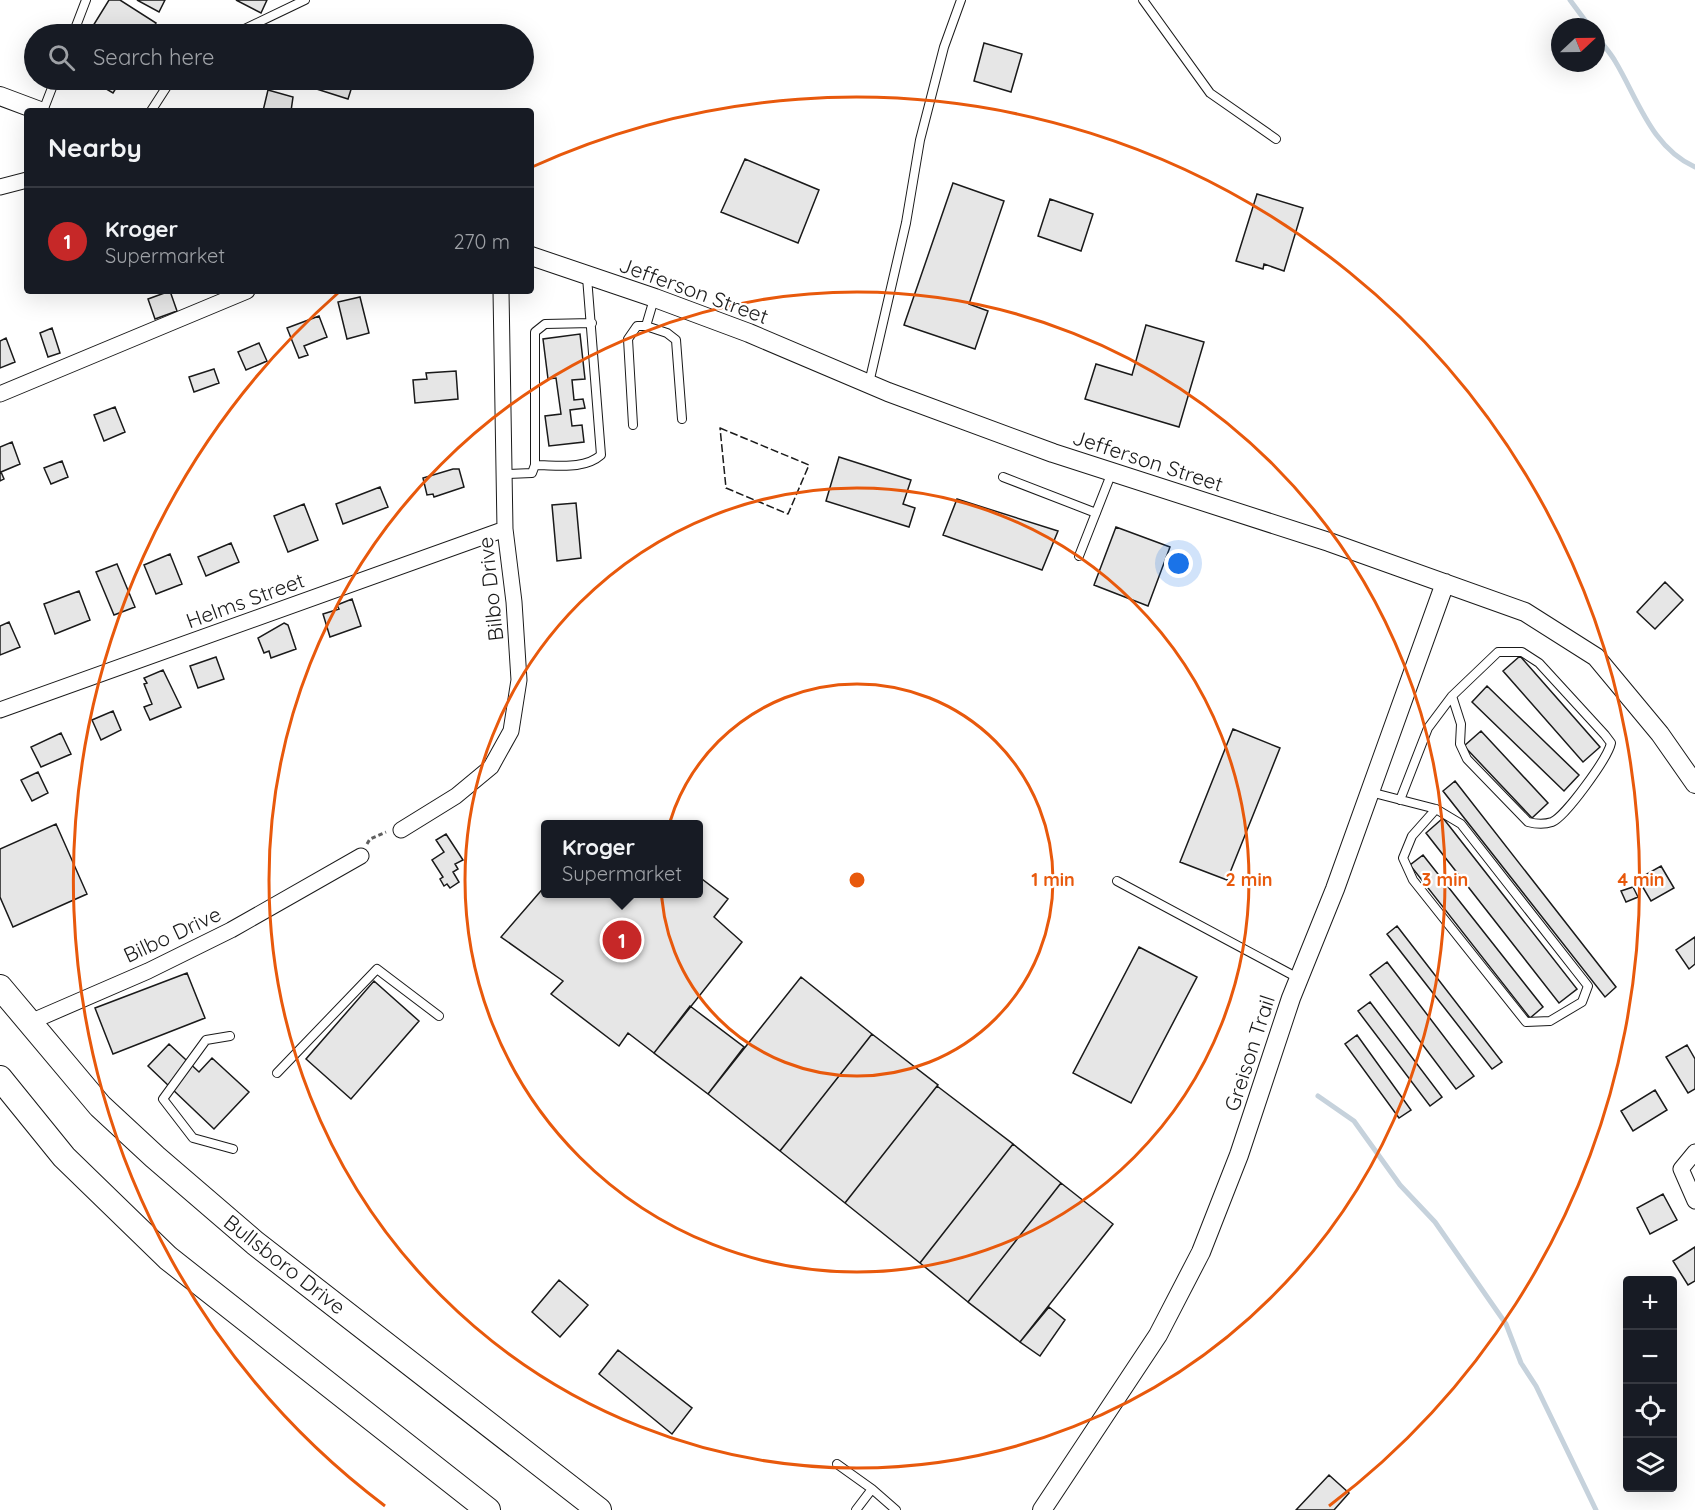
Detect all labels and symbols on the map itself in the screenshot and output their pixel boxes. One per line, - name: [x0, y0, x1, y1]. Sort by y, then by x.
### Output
- north arrow: [1551, 18, 1605, 72]
- street label: Jefferson Street: [616, 251, 772, 329]
- street label: Jefferson Street: [1069, 423, 1227, 497]
- street label: Bilbo Drive: [472, 536, 508, 642]
- your location: [1164, 549, 1193, 578]
- street label: Helms Street: [182, 567, 308, 633]
- text: 1 min: [1031, 868, 1075, 891]
- text: 2 min: [1226, 868, 1272, 891]
- text: 3 min: [1422, 868, 1468, 891]
- text: 4 min: [1617, 868, 1665, 891]
- centre of rings: [847, 870, 867, 890]
- street label: Bilbo Drive: [119, 900, 225, 968]
- pin: 1: [602, 918, 642, 962]
- street label: Greison Trail: [1218, 992, 1280, 1114]
- street label: Bullsboro Drive: [219, 1208, 351, 1320]

